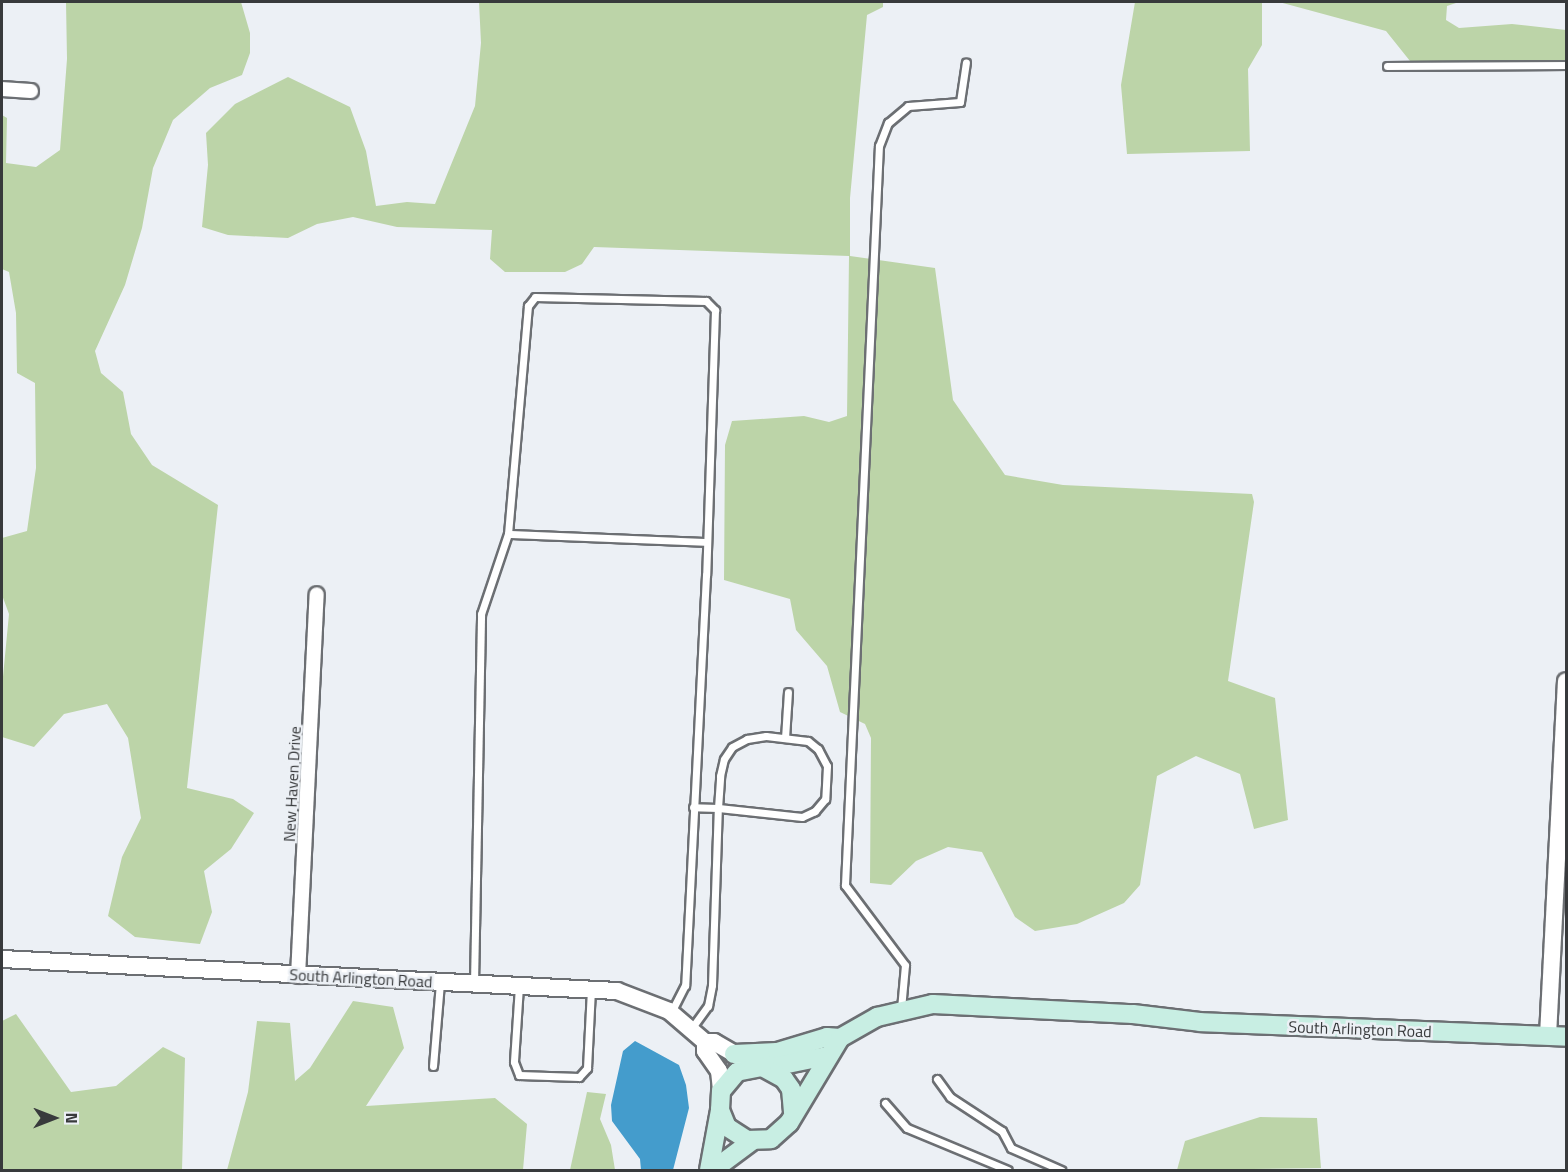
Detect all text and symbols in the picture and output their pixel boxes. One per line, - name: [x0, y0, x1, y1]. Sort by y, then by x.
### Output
- street label: New Haven Drive: [279, 726, 305, 842]
- street label: South Arlington Road: [289, 965, 433, 991]
- street label: South Arlington Road: [1288, 1017, 1432, 1041]
- north arrow: [24, 1088, 84, 1148]
- text: N: [60, 1112, 84, 1124]

